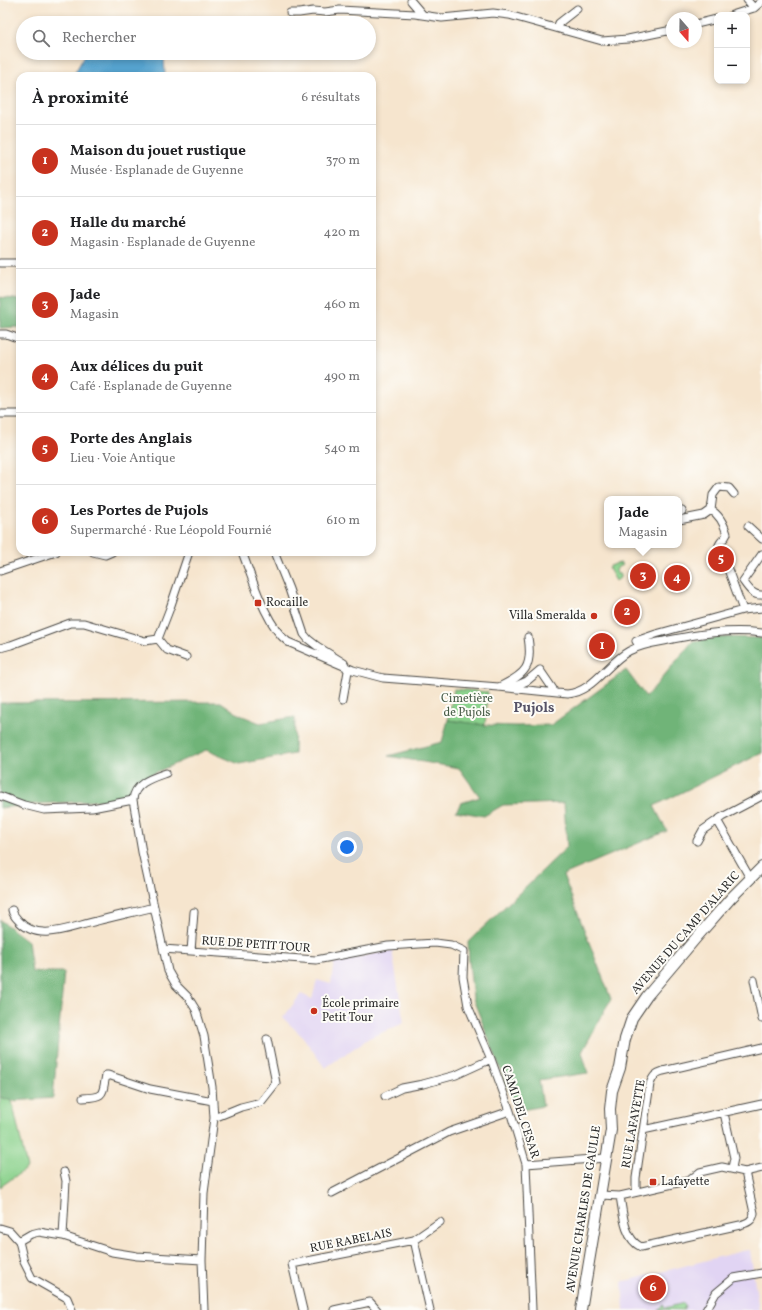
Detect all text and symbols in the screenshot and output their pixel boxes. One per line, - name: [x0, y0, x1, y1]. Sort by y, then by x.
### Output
- north arrow: [666, 12, 702, 48]
- map controls: [714, 12, 750, 84]
- button: +: [714, 12, 750, 48]
- search box: [16, 16, 376, 60]
- icon: search: [30, 27, 52, 49]
- text: Rechercher: [62, 28, 136, 49]
- button: −: [714, 48, 750, 84]
- text: À proximité: [32, 87, 129, 110]
- text: 6 résultats: [301, 89, 360, 107]
- text: Maison du jouet rustique: [70, 141, 246, 162]
- text: 1: [42, 152, 48, 170]
- text: 370 m: [326, 152, 360, 170]
- text: Musée · Esplanade de Guyenne: [70, 162, 244, 180]
- text: Halle du marché: [70, 213, 186, 234]
- text: 2: [42, 224, 48, 242]
- text: 420 m: [323, 224, 360, 242]
- text: Magasin · Esplanade de Guyenne: [70, 234, 255, 252]
- text: Jade: [70, 285, 100, 306]
- text: 3: [42, 296, 48, 314]
- text: 460 m: [324, 296, 360, 314]
- text: Magasin: [70, 306, 119, 324]
- text: Aux délices du puit: [70, 357, 203, 378]
- text: 4: [41, 368, 49, 386]
- text: 490 m: [324, 368, 360, 386]
- text: Café · Esplanade de Guyenne: [70, 378, 232, 396]
- text: Porte des Anglais: [70, 429, 192, 450]
- text: 5: [42, 440, 48, 458]
- text: 540 m: [324, 440, 360, 458]
- text: Lieu · Voie Antique: [70, 450, 175, 468]
- popup: [604, 496, 682, 548]
- text: Les Portes de Pujols: [70, 501, 208, 522]
- text: Jade: [619, 503, 649, 524]
- text: 6: [41, 512, 49, 530]
- text: 610 m: [326, 512, 360, 530]
- text: Supermarché · Rue Léopold Fournié: [70, 522, 272, 540]
- text: Magasin: [619, 524, 667, 542]
- pin: 5: [708, 544, 734, 574]
- pin: 3: [630, 561, 656, 591]
- pin: 4: [664, 563, 690, 593]
- place label: Rocaille: [266, 595, 308, 611]
- pin: 2: [614, 597, 640, 627]
- marker: Rocaille: [253, 598, 263, 608]
- place label: Villa Smeralda: [509, 608, 586, 624]
- marker: Villa Smeralda: [589, 611, 599, 621]
- pin: 1: [589, 631, 615, 661]
- park label: Cimetière de Pujols: [441, 691, 493, 721]
- district label: Pujols: [514, 699, 555, 718]
- your location: [337, 837, 357, 857]
- street label: AVENUE DU CAMP D'ALARIC: [628, 868, 744, 998]
- street label: RUE DE PETIT TOUR: [201, 933, 311, 957]
- place label: École primaire Petit Tour: [322, 995, 399, 1026]
- marker: École primaire Petit Tour: [309, 1006, 319, 1016]
- street label: CAMI DEL CESAR: [497, 1063, 543, 1161]
- street label: RUE LAFAYETTE: [618, 1078, 650, 1170]
- street label: AVENUE CHARLES DE GAULLE: [563, 1124, 605, 1294]
- place label: Lafayette: [661, 1174, 710, 1190]
- marker: Lafayette: [648, 1177, 658, 1187]
- street label: RUE RABELAIS: [309, 1225, 393, 1257]
- pin: 6: [640, 1273, 666, 1303]

